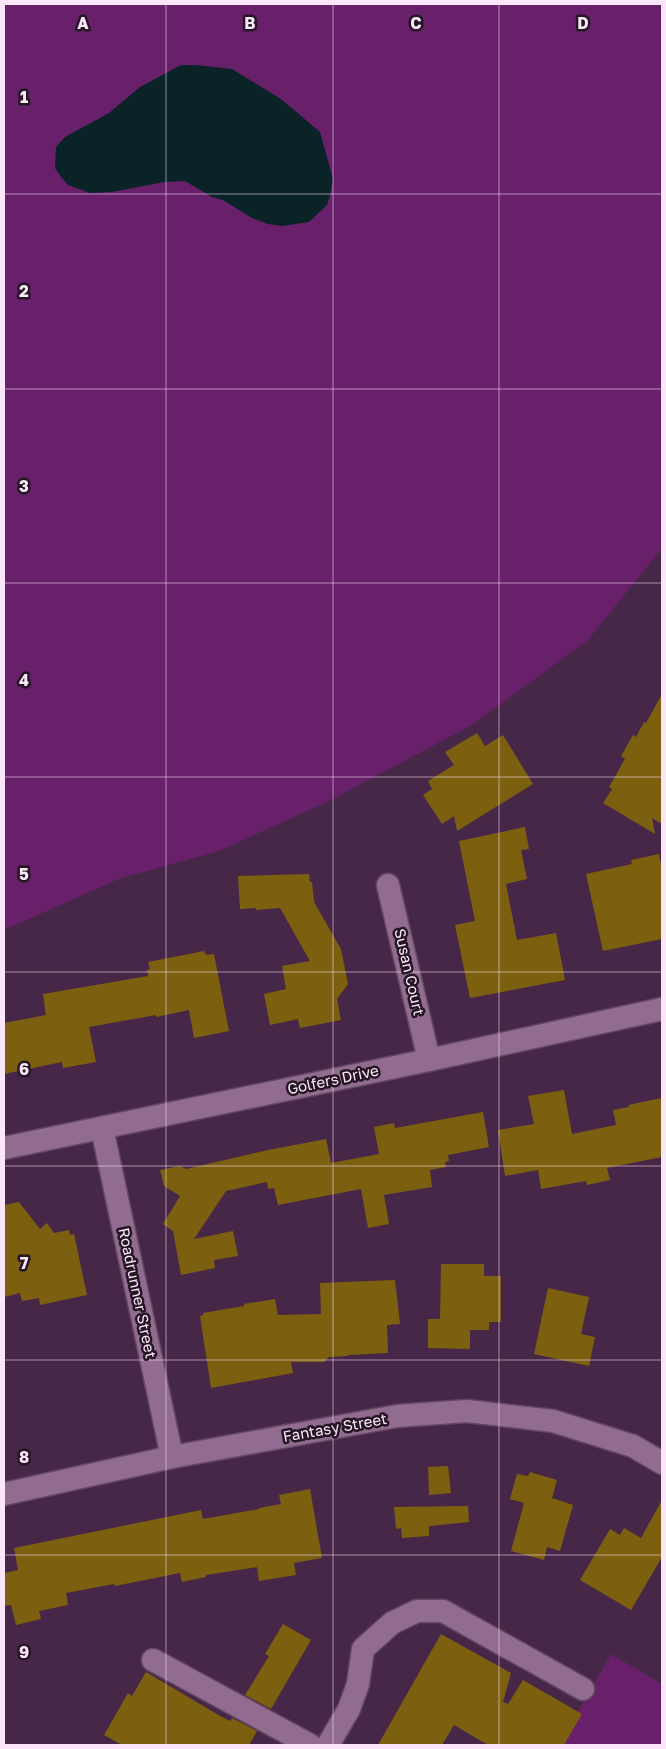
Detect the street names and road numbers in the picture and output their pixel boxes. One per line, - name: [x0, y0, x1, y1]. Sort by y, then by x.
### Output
- street label: Susan Court: [391, 927, 429, 1017]
- street label: Golfers Drive: [286, 1061, 380, 1097]
- street label: Roadrunner Street: [115, 1226, 161, 1360]
- street label: Fantasy Street: [281, 1409, 388, 1445]

